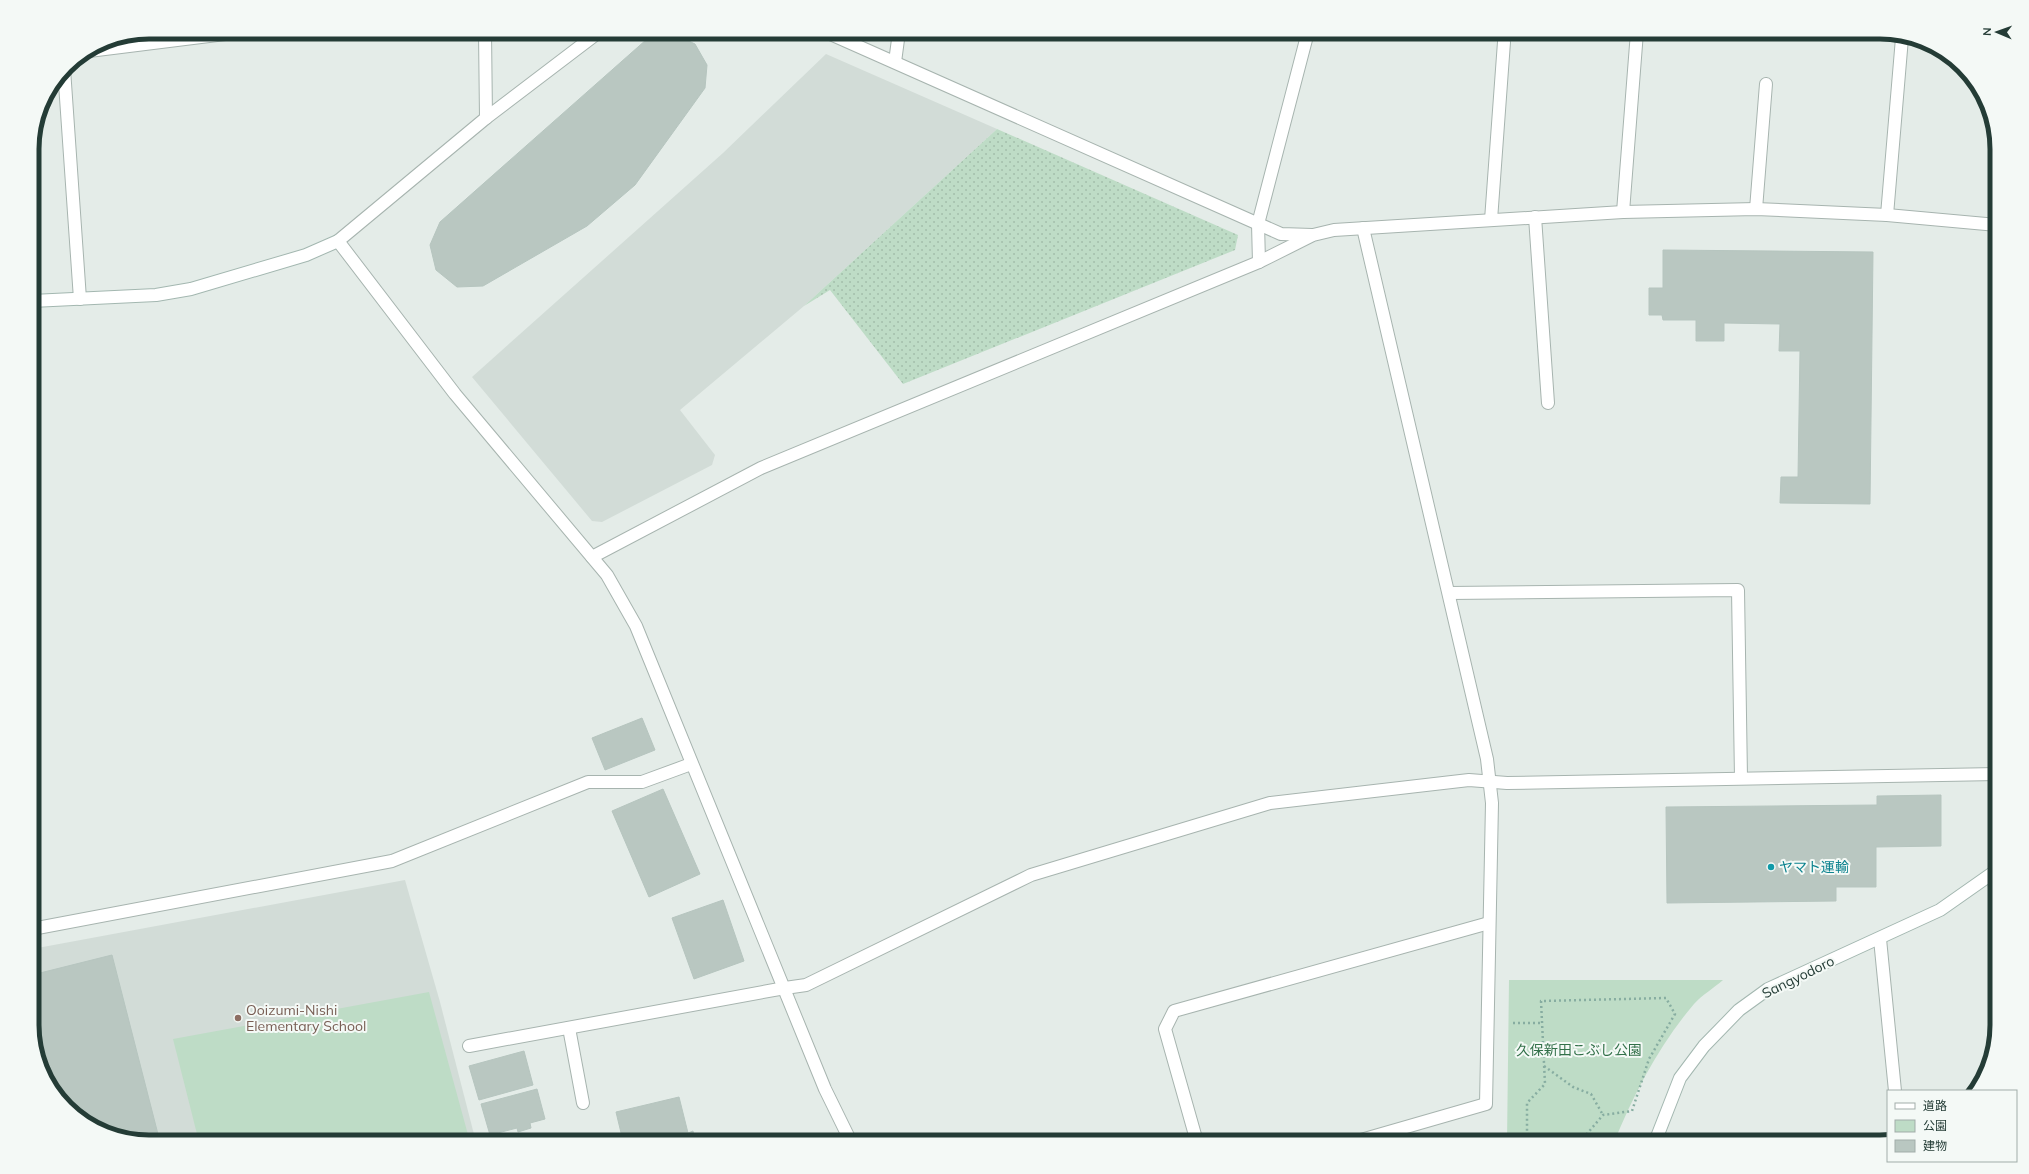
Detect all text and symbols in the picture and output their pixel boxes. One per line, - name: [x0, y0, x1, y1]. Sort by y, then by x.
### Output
- north arrow: [1977, 12, 2017, 52]
- text: N: [1980, 27, 1994, 36]
- place label: ヤマト運輸: [1779, 858, 1849, 876]
- marker: ヤマト運輸: [1766, 862, 1776, 872]
- street label: Sangyodoro: [1759, 952, 1837, 1002]
- place label: Ooizumi-Nishi Elementary School: [246, 1001, 366, 1035]
- marker: Ooizumi-Nishi Elementary School: [233, 1013, 243, 1023]
- park label: 久保新田こぶし公園: [1516, 1041, 1642, 1059]
- legend: [1887, 1090, 2017, 1162]
- text: 道路: [1923, 1098, 1947, 1113]
- text: 公園: [1923, 1118, 1947, 1133]
- text: 建物: [1923, 1138, 1947, 1153]

